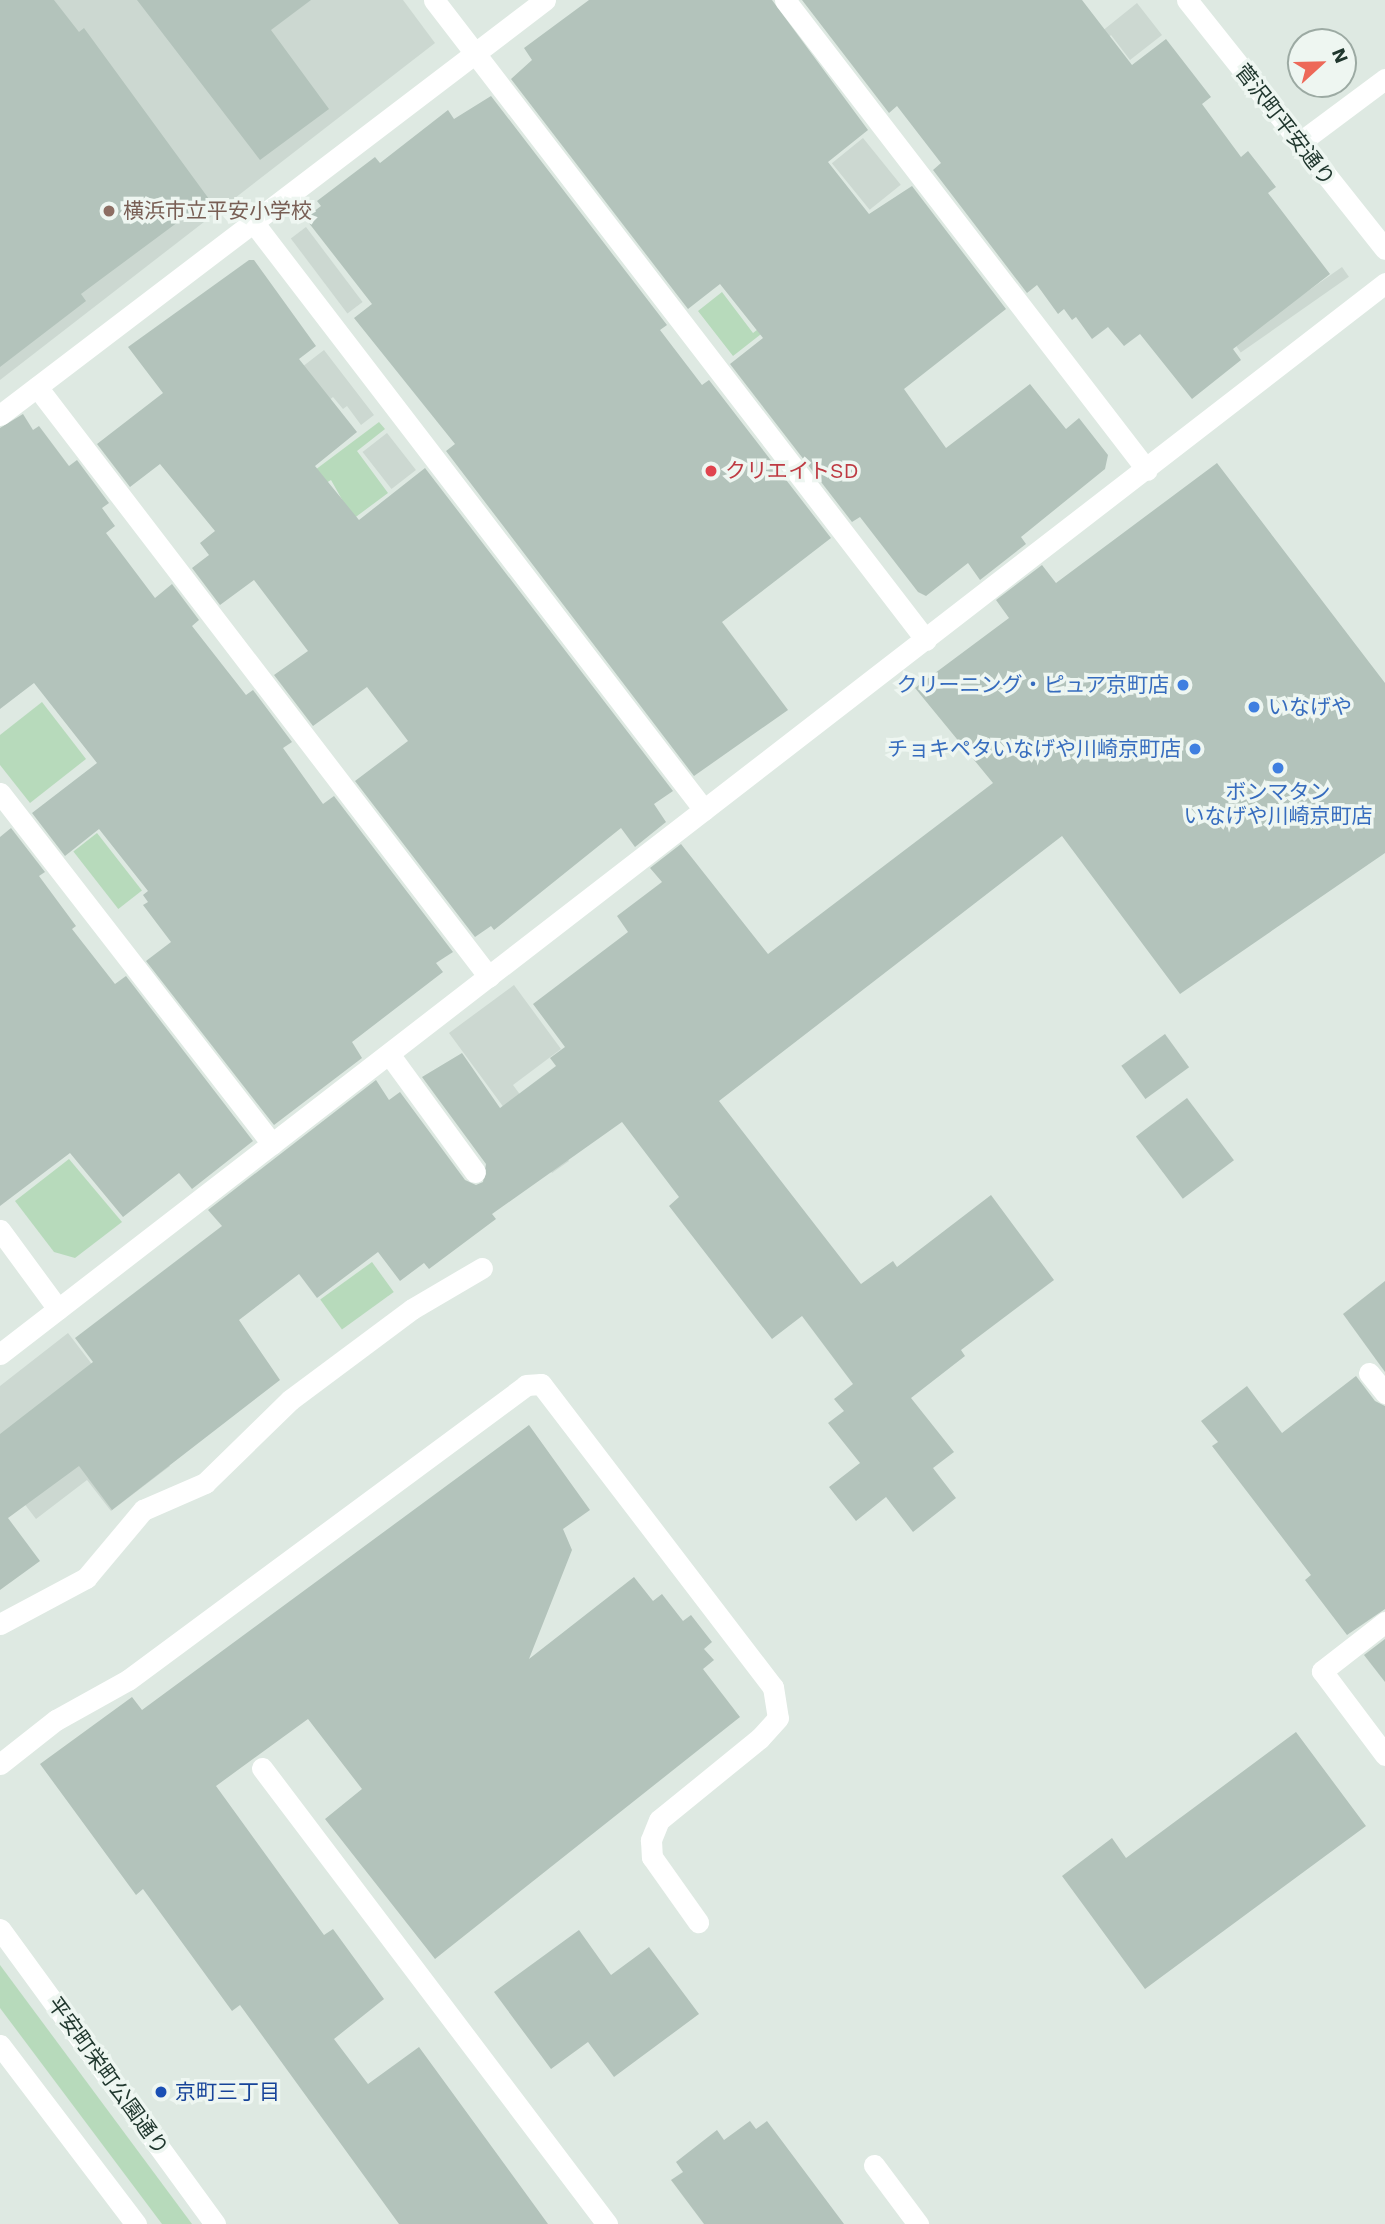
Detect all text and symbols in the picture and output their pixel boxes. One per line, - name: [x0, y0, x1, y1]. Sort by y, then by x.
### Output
- north arrow: [1287, 28, 1357, 98]
- text: N: [1327, 45, 1353, 67]
- street label: 菅沢町平安通り: [1230, 59, 1340, 191]
- place label: 横浜市立平安小学校: [123, 198, 312, 224]
- marker: 横浜市立平安小学校: [101, 203, 117, 219]
- place label: クリエイトSD: [725, 458, 859, 484]
- marker: クリエイトSD: [703, 463, 719, 479]
- place label: クリーニング・ピュア京町店: [896, 672, 1169, 698]
- marker: クリーニング・ピュア京町店: [1175, 677, 1191, 693]
- place label: いなげや: [1268, 694, 1352, 720]
- marker: いなげや: [1246, 699, 1262, 715]
- place label: チョキペタいなげや川崎京町店: [887, 736, 1181, 762]
- marker: チョキペタいなげや川崎京町店: [1187, 741, 1203, 757]
- marker: ボンマタン いなげや川崎京町店: [1270, 760, 1286, 776]
- place label: ボンマタン いなげや川崎京町店: [1184, 779, 1372, 829]
- street label: 平安町栄町公園通り: [42, 1992, 174, 2160]
- place label: 京町三丁目: [175, 2079, 280, 2105]
- marker: 京町三丁目: [153, 2084, 169, 2100]

